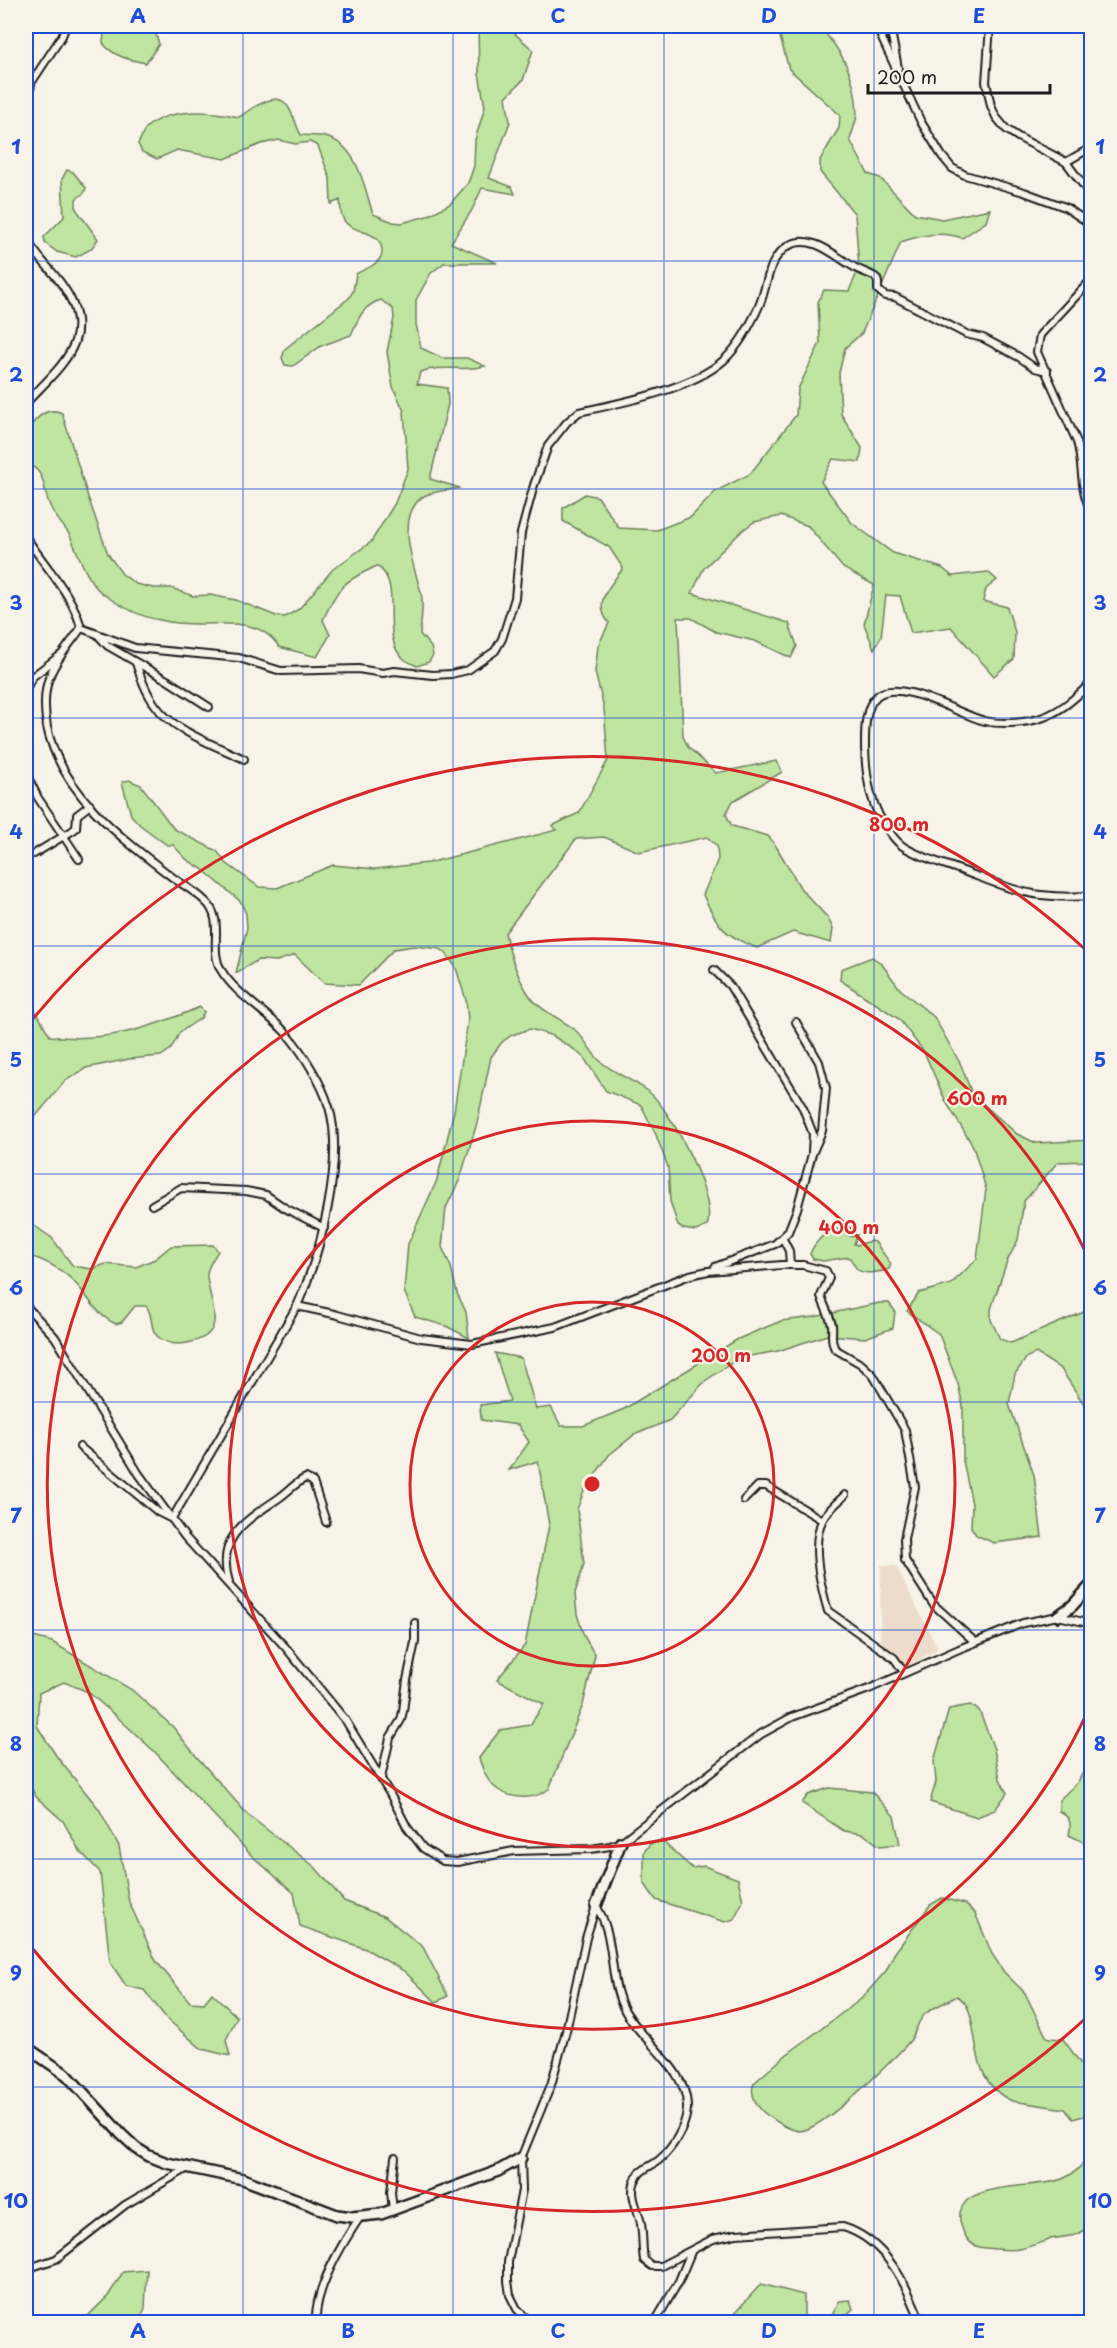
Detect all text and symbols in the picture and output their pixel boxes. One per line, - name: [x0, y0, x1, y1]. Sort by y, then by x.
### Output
- text: A: [130, 0, 146, 30]
- text: B: [341, 0, 355, 30]
- text: C: [550, 0, 566, 30]
- text: D: [761, 0, 777, 30]
- text: E: [973, 0, 985, 30]
- scale bar: [868, 57, 1050, 95]
- text: 200 m: [877, 63, 937, 90]
- text: 1: [11, 131, 21, 161]
- text: 1: [1095, 131, 1105, 161]
- text: 2: [9, 359, 23, 389]
- text: 2: [1093, 359, 1107, 389]
- text: 3: [9, 587, 23, 617]
- text: 3: [1093, 587, 1107, 617]
- text: 800 m: [869, 810, 929, 837]
- text: 4: [9, 816, 23, 846]
- text: 4: [1093, 816, 1107, 846]
- text: 5: [10, 1044, 22, 1074]
- text: 5: [1094, 1044, 1106, 1074]
- text: 600 m: [946, 1084, 1008, 1111]
- text: 400 m: [819, 1213, 879, 1240]
- text: 6: [9, 1272, 23, 1302]
- text: 6: [1093, 1272, 1107, 1302]
- text: 200 m: [691, 1341, 751, 1368]
- centre of rings: [582, 1474, 602, 1494]
- text: 7: [10, 1500, 22, 1530]
- text: 7: [1094, 1500, 1106, 1530]
- text: 8: [10, 1728, 22, 1758]
- text: 8: [1094, 1728, 1106, 1758]
- text: 9: [10, 1957, 22, 1987]
- text: 9: [1094, 1957, 1106, 1987]
- text: 10: [4, 2185, 28, 2215]
- text: 10: [1088, 2185, 1112, 2215]
- text: A: [130, 2315, 146, 2345]
- text: B: [341, 2315, 355, 2345]
- text: C: [550, 2315, 566, 2345]
- text: D: [761, 2315, 777, 2345]
- text: E: [973, 2315, 985, 2345]

